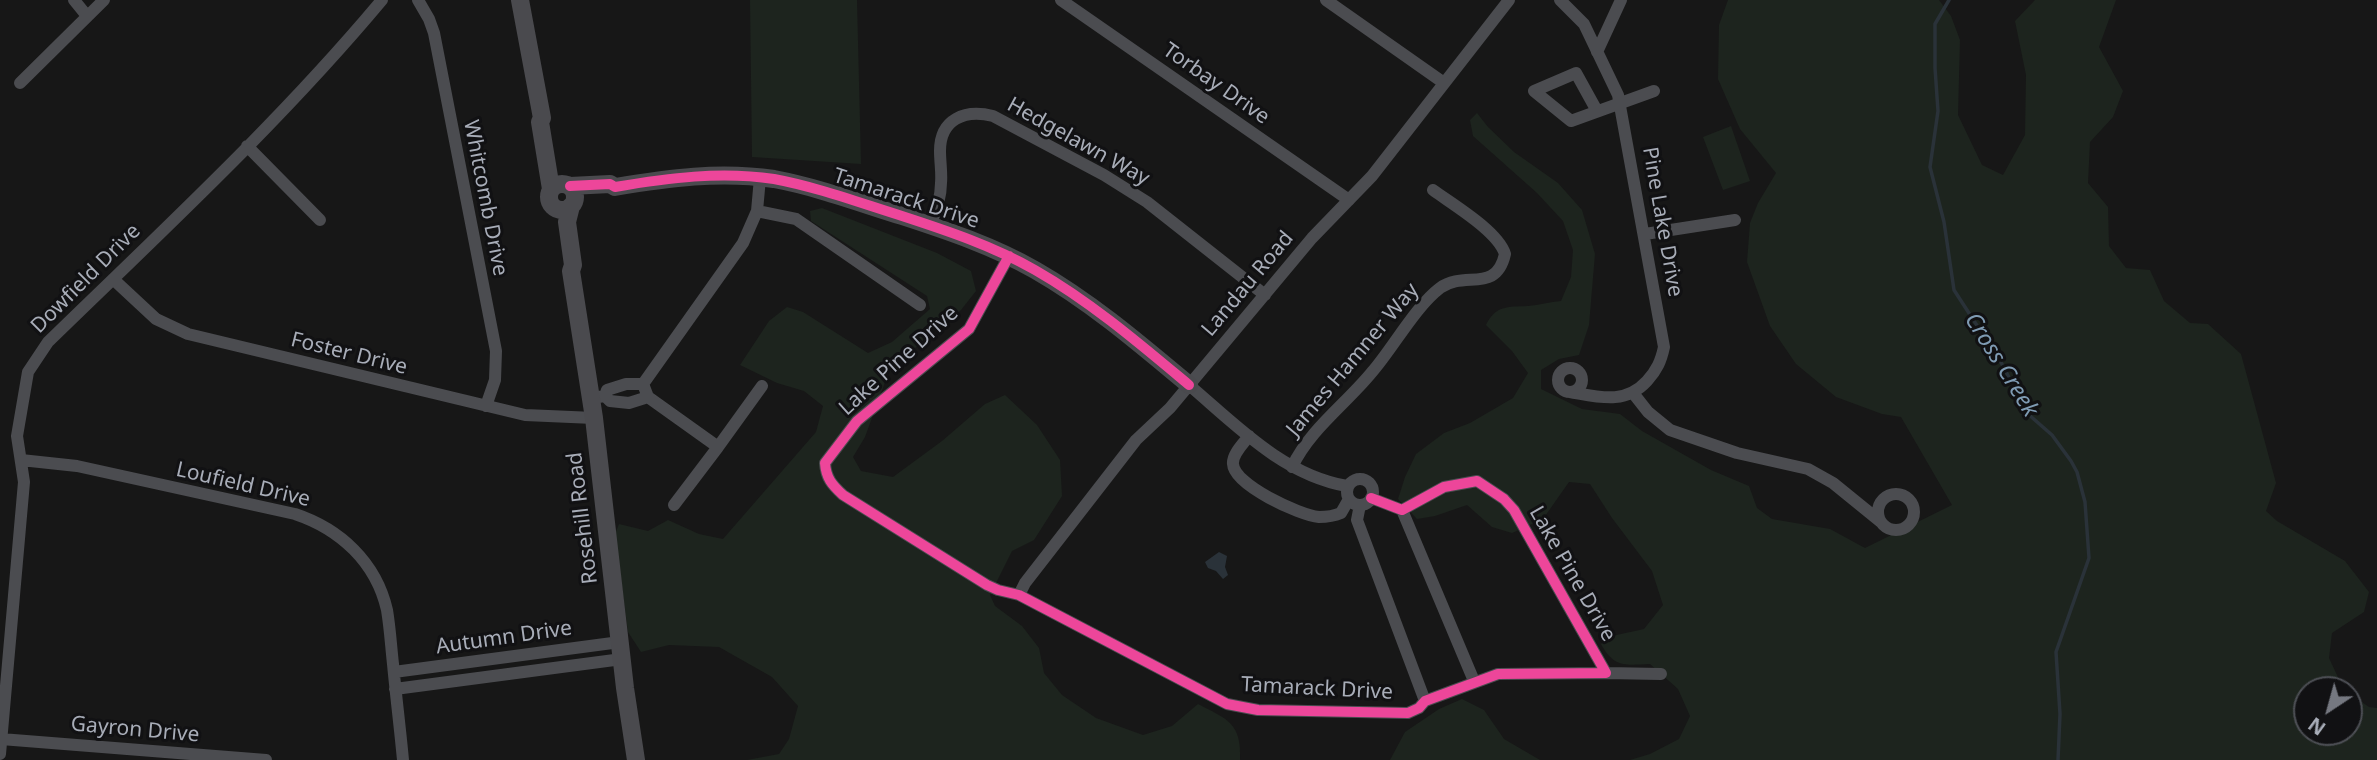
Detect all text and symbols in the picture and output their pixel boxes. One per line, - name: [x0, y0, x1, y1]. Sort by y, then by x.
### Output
- street label: Torbay Drive: [1158, 38, 1274, 130]
- street label: Hedgelawn Way: [1002, 92, 1154, 192]
- street label: Whitcomb Drive: [458, 118, 512, 278]
- street label: Pine Lake Drive: [1636, 145, 1688, 299]
- street label: Tamarack Drive: [830, 164, 982, 234]
- street label: Dowfield Drive: [26, 219, 146, 339]
- street label: Landau Road: [1197, 226, 1299, 342]
- street label: James Hamner Way: [1282, 278, 1424, 442]
- street label: Lake Pine Drive: [834, 301, 964, 421]
- water label: Cross Creek: [1958, 308, 2044, 422]
- street label: Foster Drive: [288, 327, 410, 381]
- street label: Rosehill Road: [562, 451, 604, 585]
- street label: Loufield Drive: [173, 457, 313, 513]
- street label: Lake Pine Drive: [1523, 502, 1621, 646]
- street label: Autumn Drive: [434, 616, 574, 660]
- street label: Tamarack Drive: [1240, 672, 1394, 706]
- north arrow: [2293, 676, 2363, 746]
- text: N: [2303, 711, 2331, 741]
- street label: Gayron Drive: [70, 712, 200, 748]

